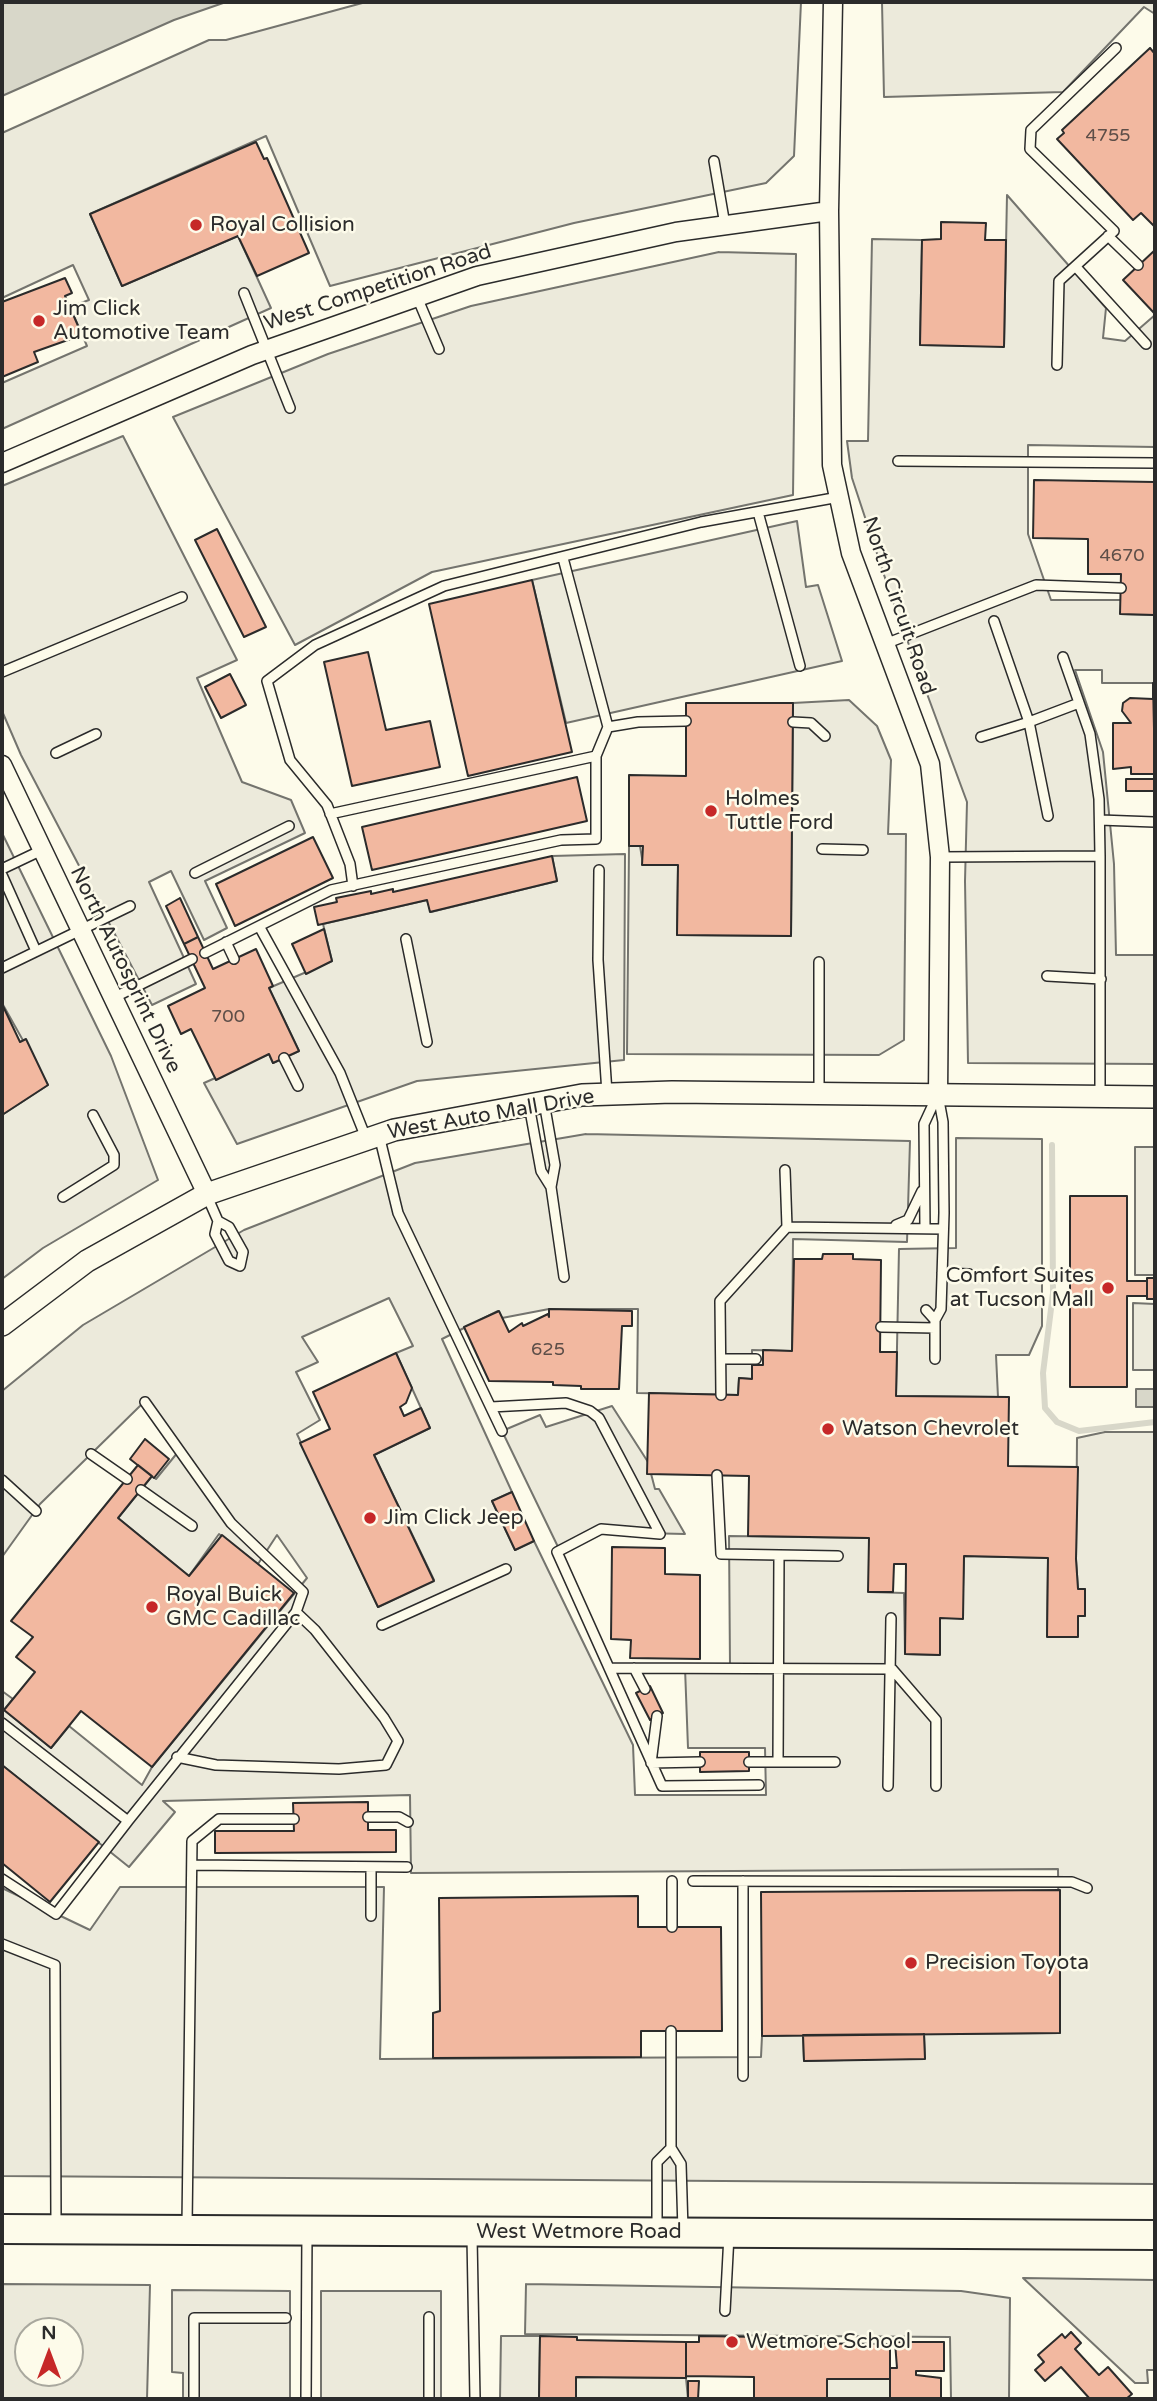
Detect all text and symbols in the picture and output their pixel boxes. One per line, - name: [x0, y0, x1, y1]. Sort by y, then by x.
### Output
- house number: 4755: [1085, 125, 1131, 147]
- place label: Royal Collision: [210, 212, 355, 238]
- marker: Royal Collision: [188, 217, 204, 233]
- street label: West Competition Road: [261, 239, 495, 337]
- place label: Jim Click Automotive Team: [53, 296, 230, 346]
- marker: Jim Click Automotive Team: [31, 313, 47, 329]
- street label: North Circuit Road: [856, 514, 940, 698]
- house number: 4670: [1099, 545, 1145, 567]
- place label: Holmes Tuttle Ford: [725, 786, 834, 836]
- marker: Holmes Tuttle Ford: [703, 803, 719, 819]
- street label: North Autosprint Drive: [64, 863, 186, 1077]
- house number: 700: [211, 1006, 245, 1028]
- street label: West Auto Mall Drive: [386, 1084, 596, 1146]
- place label: Comfort Suites at Tucson Mall: [946, 1263, 1094, 1313]
- marker: Comfort Suites at Tucson Mall: [1100, 1280, 1116, 1296]
- house number: 625: [531, 1339, 565, 1361]
- place label: Watson Chevrolet: [842, 1416, 1019, 1442]
- marker: Watson Chevrolet: [820, 1421, 836, 1437]
- place label: Jim Click Jeep: [384, 1505, 524, 1531]
- marker: Jim Click Jeep: [362, 1510, 378, 1526]
- place label: Royal Buick GMC Cadillac: [166, 1582, 301, 1632]
- marker: Royal Buick GMC Cadillac: [144, 1599, 160, 1615]
- place label: Precision Toyota: [925, 1950, 1089, 1976]
- marker: Precision Toyota: [903, 1955, 919, 1971]
- street label: West Wetmore Road: [476, 2219, 682, 2245]
- north arrow: [14, 2317, 84, 2387]
- text: N: [41, 2322, 57, 2344]
- place label: Wetmore School: [746, 2329, 911, 2355]
- marker: Wetmore School: [724, 2334, 740, 2350]

